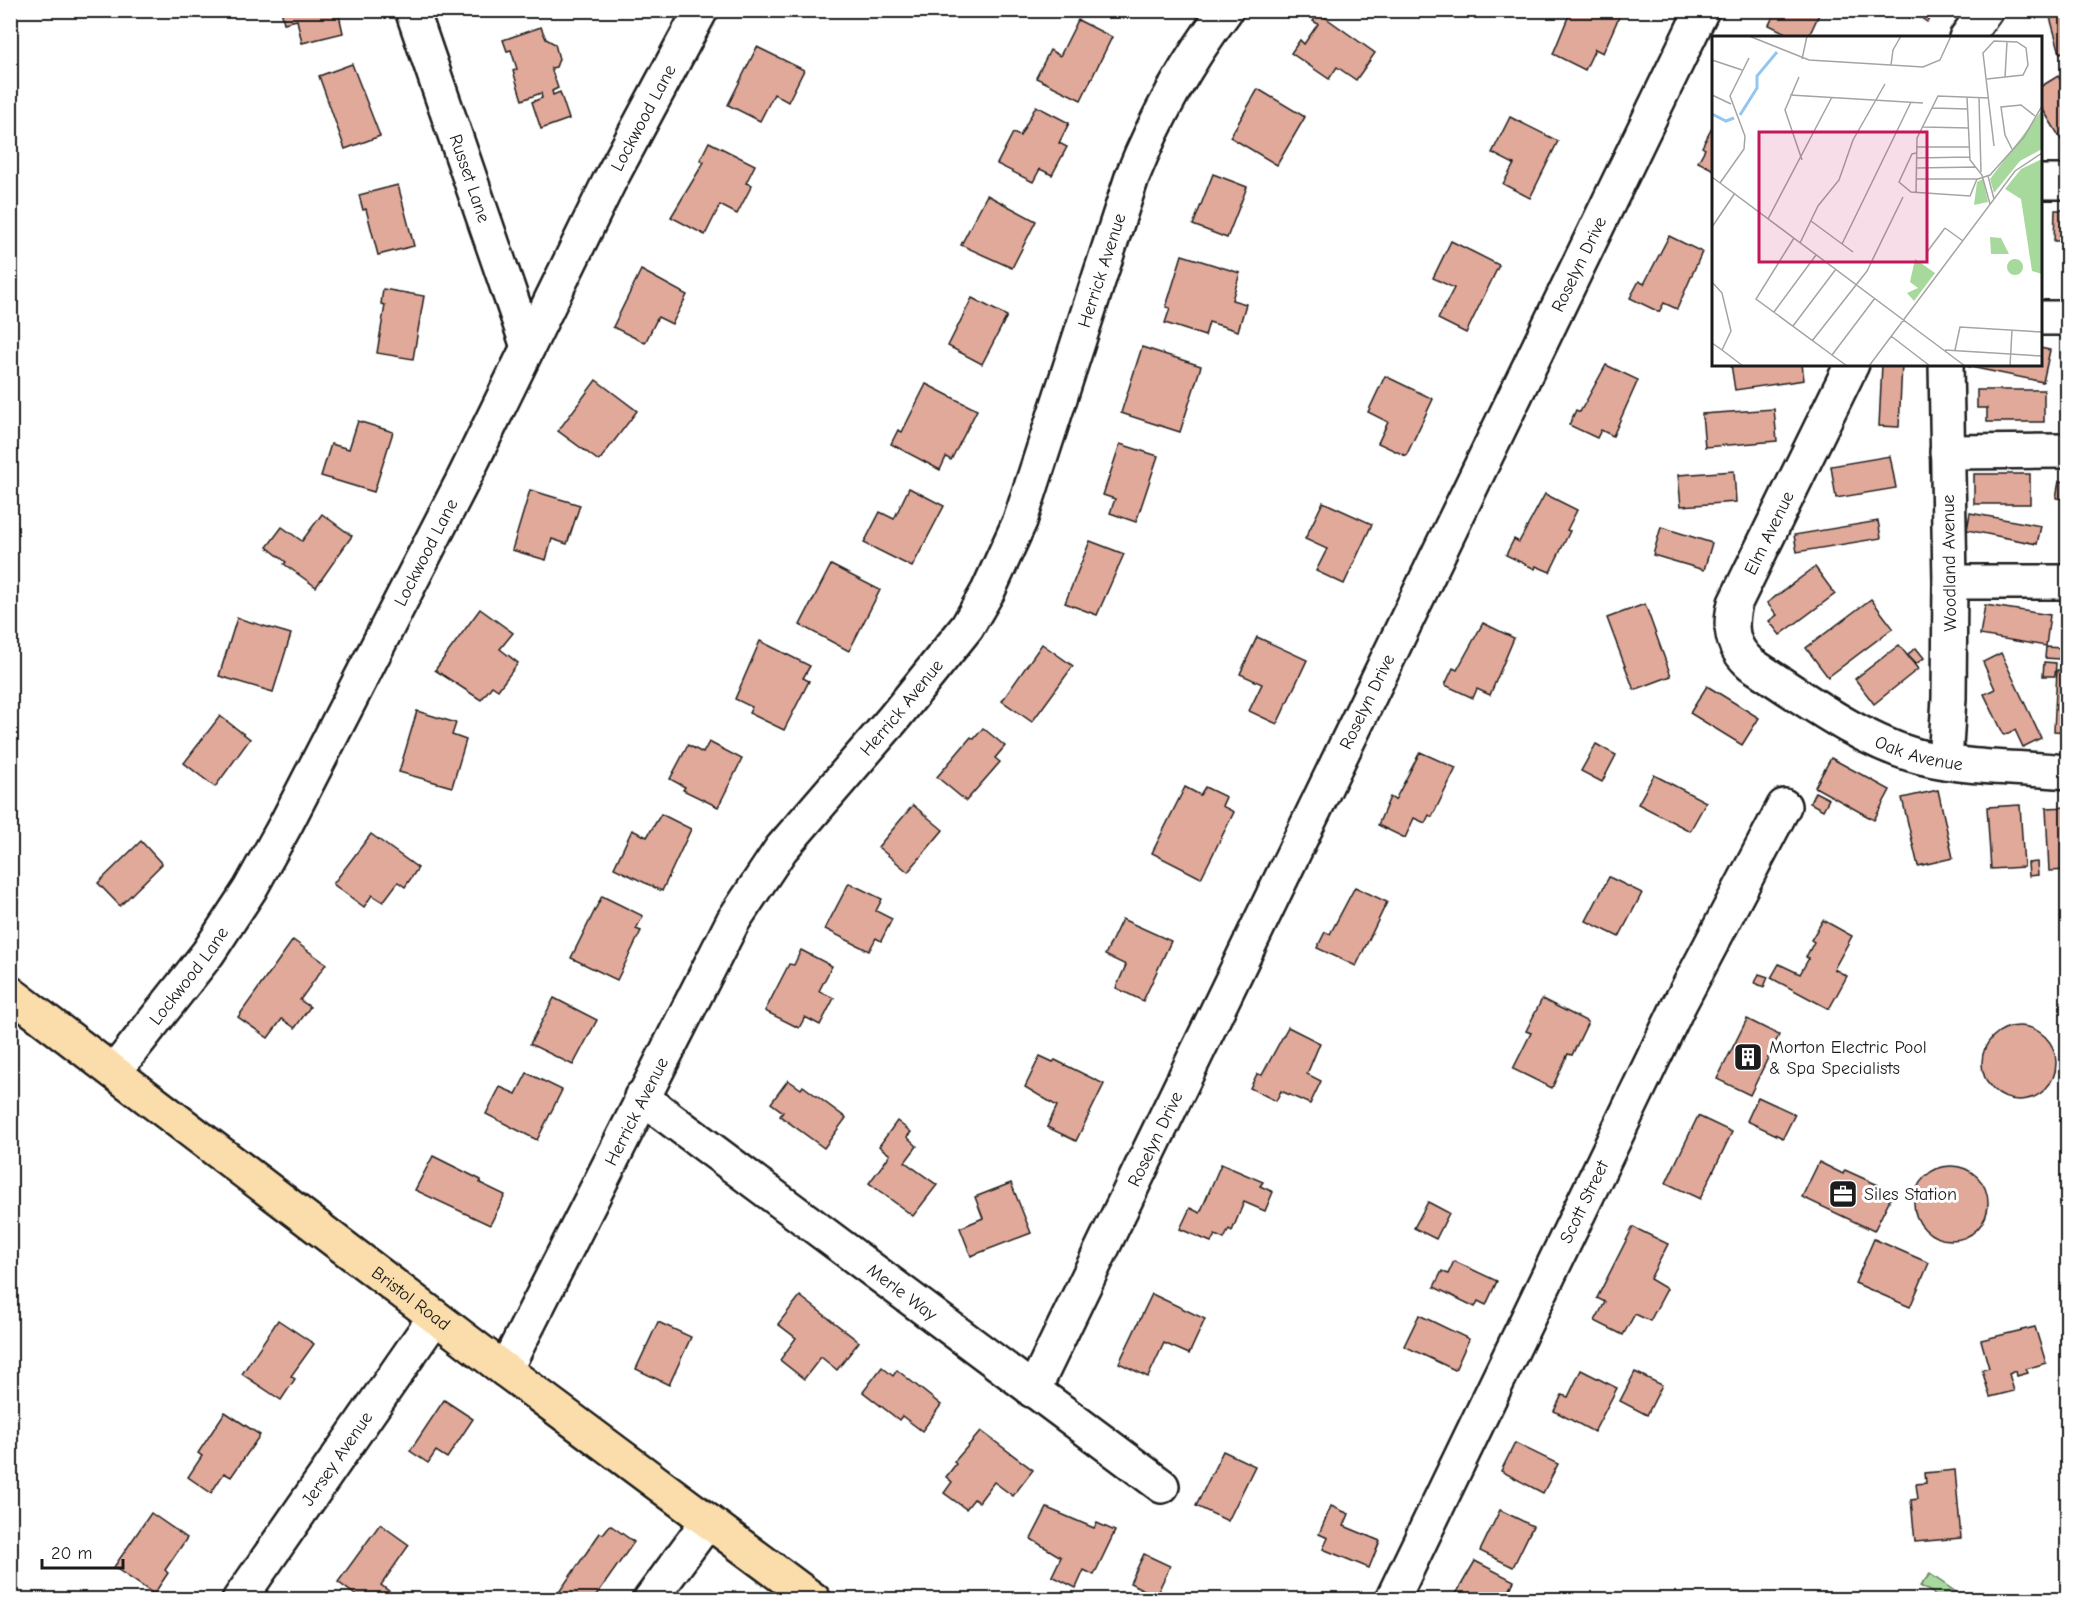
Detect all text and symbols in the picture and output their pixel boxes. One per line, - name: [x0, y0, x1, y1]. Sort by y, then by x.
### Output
- inset map: [1712, 36, 2042, 366]
- street label: Lockwood Lane: [607, 61, 681, 175]
- street label: Russet Lane: [445, 132, 494, 225]
- street label: Herrick Avenue: [1074, 211, 1130, 330]
- street label: Roselyn Drive: [1547, 213, 1611, 315]
- street label: Elm Avenue: [1740, 488, 1799, 578]
- street label: Woodland Avenue: [1938, 494, 1961, 632]
- street label: Lockwood Lane: [390, 495, 463, 610]
- street label: Roselyn Drive: [1335, 651, 1399, 753]
- street label: Herrick Avenue: [856, 655, 948, 760]
- street label: Oak Avenue: [1871, 731, 1964, 775]
- street label: Lockwood Lane: [145, 923, 233, 1029]
- place label: Morton Electric Pool & Spa Specialists: [1769, 1037, 1927, 1079]
- building icon: Morton Electric Pool & Spa Specialists: [1732, 1041, 1764, 1073]
- street label: Herrick Avenue: [601, 1054, 673, 1169]
- street label: Roselyn Drive: [1124, 1088, 1187, 1190]
- street label: Scott Street: [1556, 1157, 1614, 1247]
- office icon: Siles Station: [1827, 1178, 1859, 1210]
- place label: Siles Station: [1864, 1184, 1957, 1205]
- street label: Merle Way: [863, 1259, 942, 1326]
- street label: Bristol Road: [367, 1262, 454, 1335]
- street label: Jersey Avenue: [297, 1408, 377, 1510]
- scale bar: [42, 1532, 123, 1570]
- text: 20 m: [51, 1543, 92, 1564]

